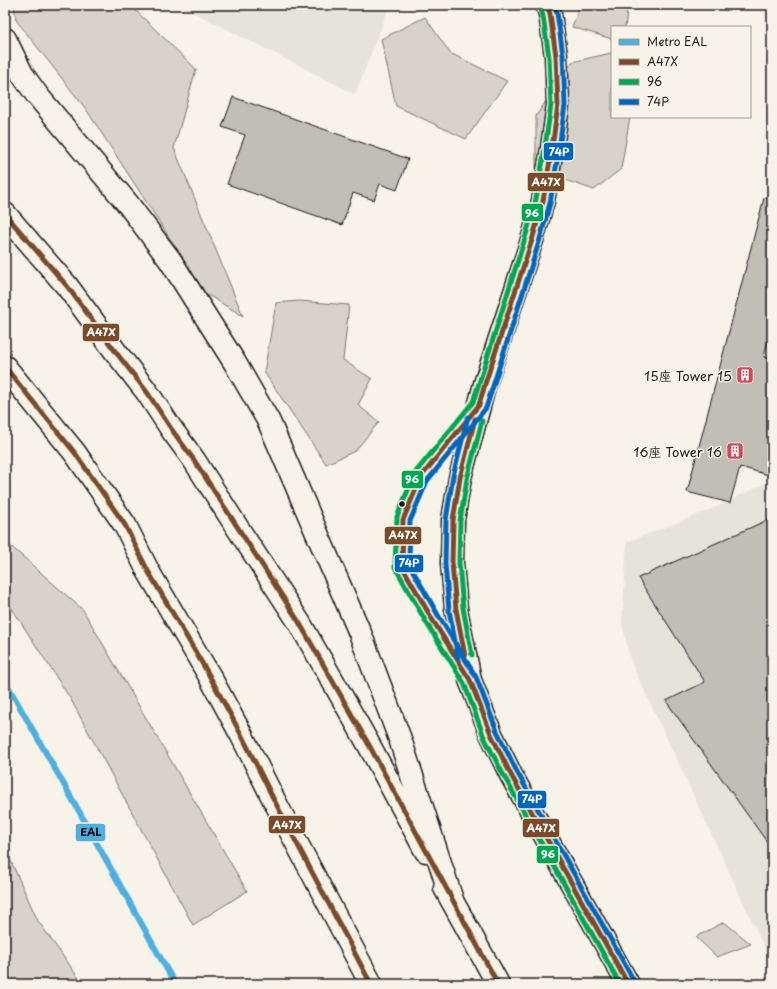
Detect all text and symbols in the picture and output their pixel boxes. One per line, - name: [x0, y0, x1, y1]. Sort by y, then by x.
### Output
- legend: [611, 26, 751, 118]
- text: Metro EAL: [647, 32, 707, 50]
- text: A47X: [647, 52, 678, 70]
- text: 96: [647, 72, 662, 90]
- text: 74P: [647, 92, 669, 110]
- line badge: 74P: [543, 142, 574, 161]
- text: 74P: [549, 143, 570, 160]
- line badge: A47X: [527, 172, 565, 192]
- text: A47X: [531, 173, 561, 190]
- line badge: 96: [521, 203, 544, 222]
- text: 96: [525, 204, 539, 221]
- line badge: A47X: [82, 323, 120, 342]
- text: A47X: [86, 323, 116, 340]
- building icon: 15座 Tower 15: [735, 365, 755, 385]
- place label: 15座 Tower 15: [644, 366, 732, 385]
- building icon: 16座 Tower 16: [725, 441, 745, 461]
- place label: 16座 Tower 16: [633, 442, 722, 461]
- line badge: 96: [401, 470, 424, 489]
- text: 96: [405, 470, 419, 487]
- unlabelled marker: [397, 499, 407, 509]
- line badge: A47X: [384, 526, 422, 545]
- text: A47X: [388, 526, 418, 543]
- line badge: 74P: [394, 554, 424, 573]
- text: 74P: [399, 554, 420, 571]
- line badge: 74P: [517, 790, 547, 809]
- text: 74P: [522, 790, 543, 807]
- line badge: A47X: [268, 815, 306, 834]
- text: A47X: [272, 816, 302, 833]
- line badge: A47X: [522, 818, 560, 838]
- text: A47X: [526, 819, 556, 836]
- line badge: EAL: [75, 823, 106, 842]
- text: EAL: [80, 823, 102, 840]
- line badge: 96: [536, 845, 559, 864]
- text: 96: [541, 845, 555, 862]

